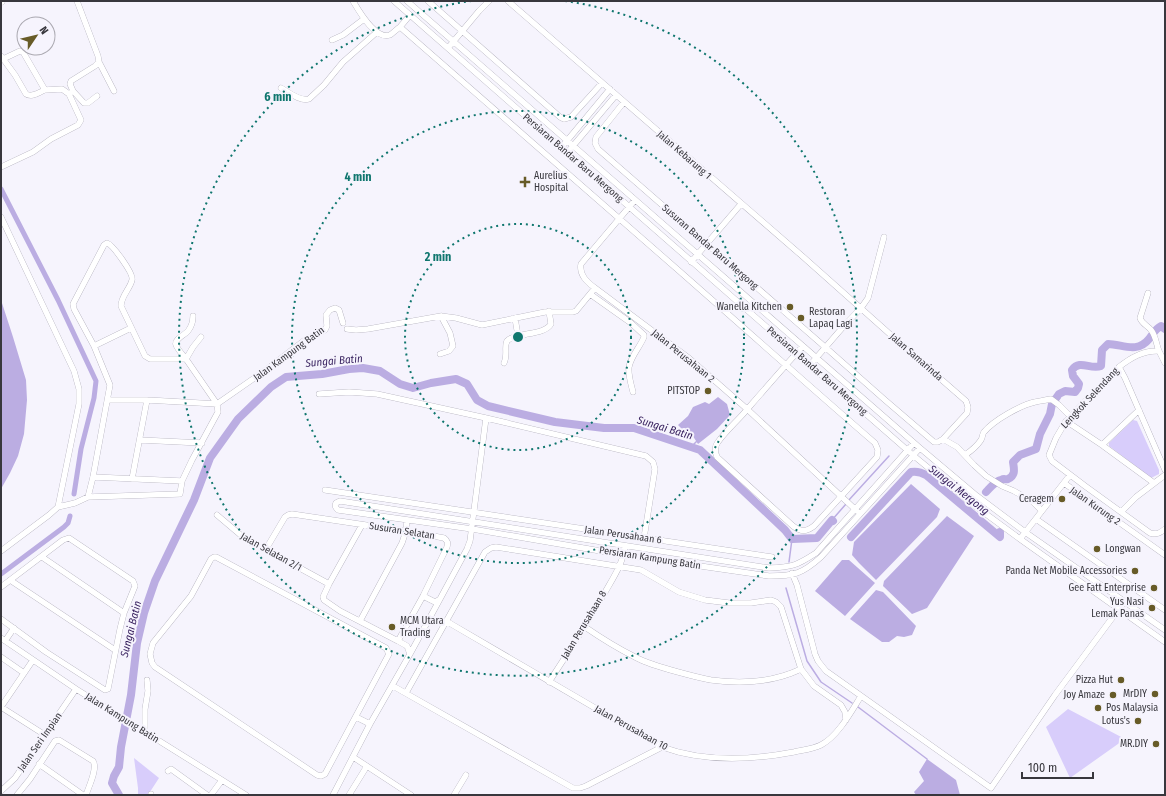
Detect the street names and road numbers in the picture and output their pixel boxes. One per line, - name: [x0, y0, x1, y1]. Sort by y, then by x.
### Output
- street label: Persiaran Bandar Baru Mergong: [520, 111, 626, 205]
- street label: Jalan Kebarung 1: [654, 128, 714, 182]
- street label: Susuran Bandar Baru Mergong: [659, 202, 761, 292]
- street label: Jalan Kampung Batin: [251, 324, 327, 384]
- street label: Persiaran Bandar Baru Mergong: [764, 324, 870, 418]
- street label: Jalan Perusahaan 2: [649, 327, 717, 385]
- street label: Jalan Samarinda: [887, 331, 945, 383]
- street label: Lengkok Selendang: [1059, 365, 1121, 431]
- street label: Jalan Kurung 2: [1068, 484, 1123, 528]
- street label: Susuran Selatan: [368, 520, 436, 542]
- street label: Jalan Perusahaan 6: [584, 524, 662, 546]
- street label: Jalan Selatan 2/1: [238, 530, 304, 574]
- street label: Persiaran Kampung Batin: [598, 544, 702, 572]
- street label: Jalan Perusahaan 8: [559, 588, 609, 662]
- street label: Jalan Kampung Batin: [83, 690, 161, 746]
- street label: Jalan Perusahaan 10: [592, 703, 670, 753]
- street label: Jalan Seri Impian: [15, 710, 65, 774]

